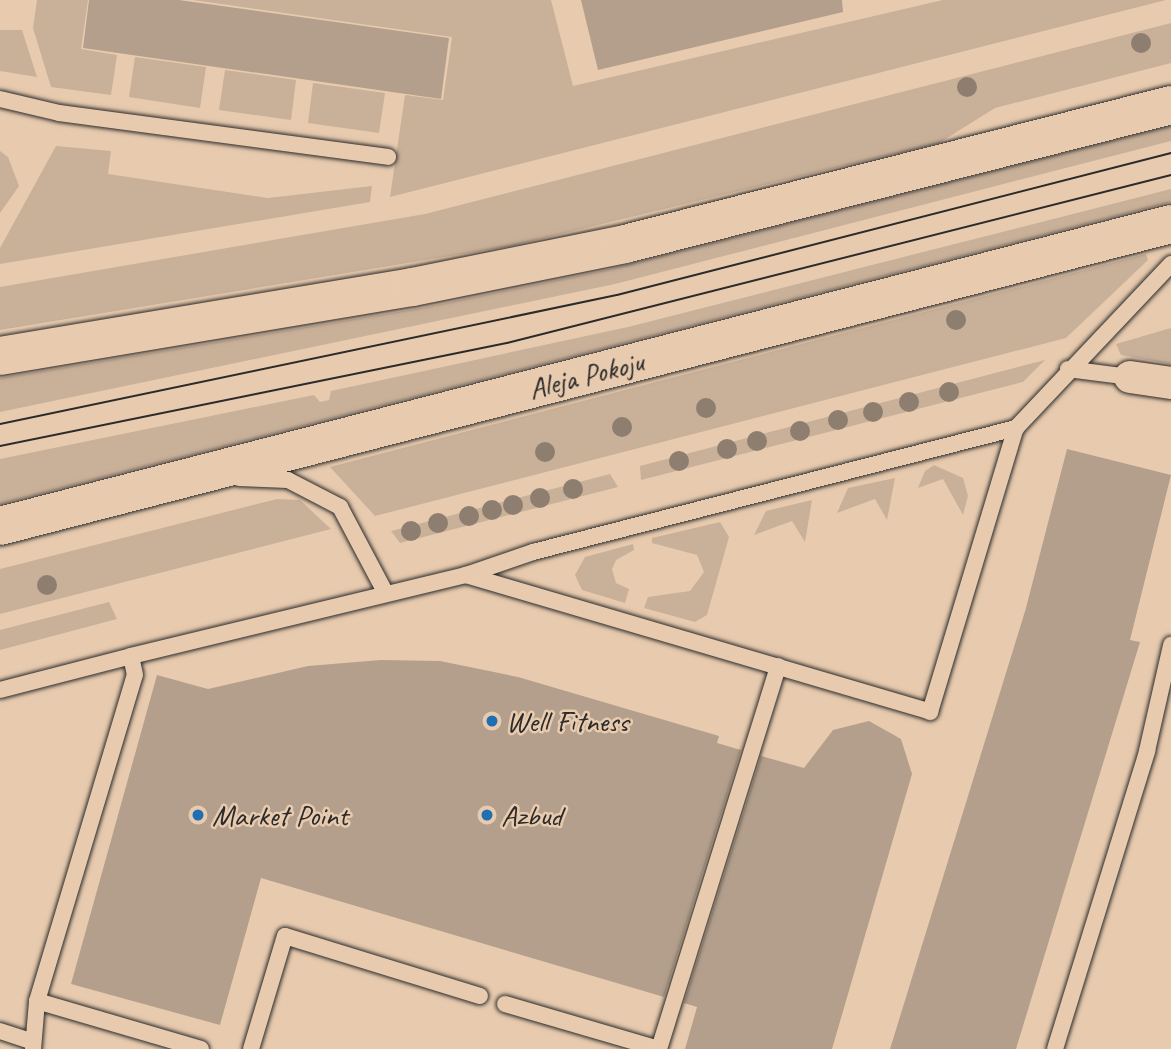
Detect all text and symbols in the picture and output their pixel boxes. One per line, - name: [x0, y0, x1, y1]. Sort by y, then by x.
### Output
- street label: Aleja Pokoju: [525, 343, 647, 407]
- place label: Well Fitness: [506, 703, 629, 739]
- marker: Well Fitness: [484, 713, 500, 729]
- place label: Market Point: [212, 797, 348, 833]
- place label: Azbud: [501, 797, 562, 833]
- marker: Market Point: [190, 807, 206, 823]
- marker: Azbud: [479, 807, 495, 823]

